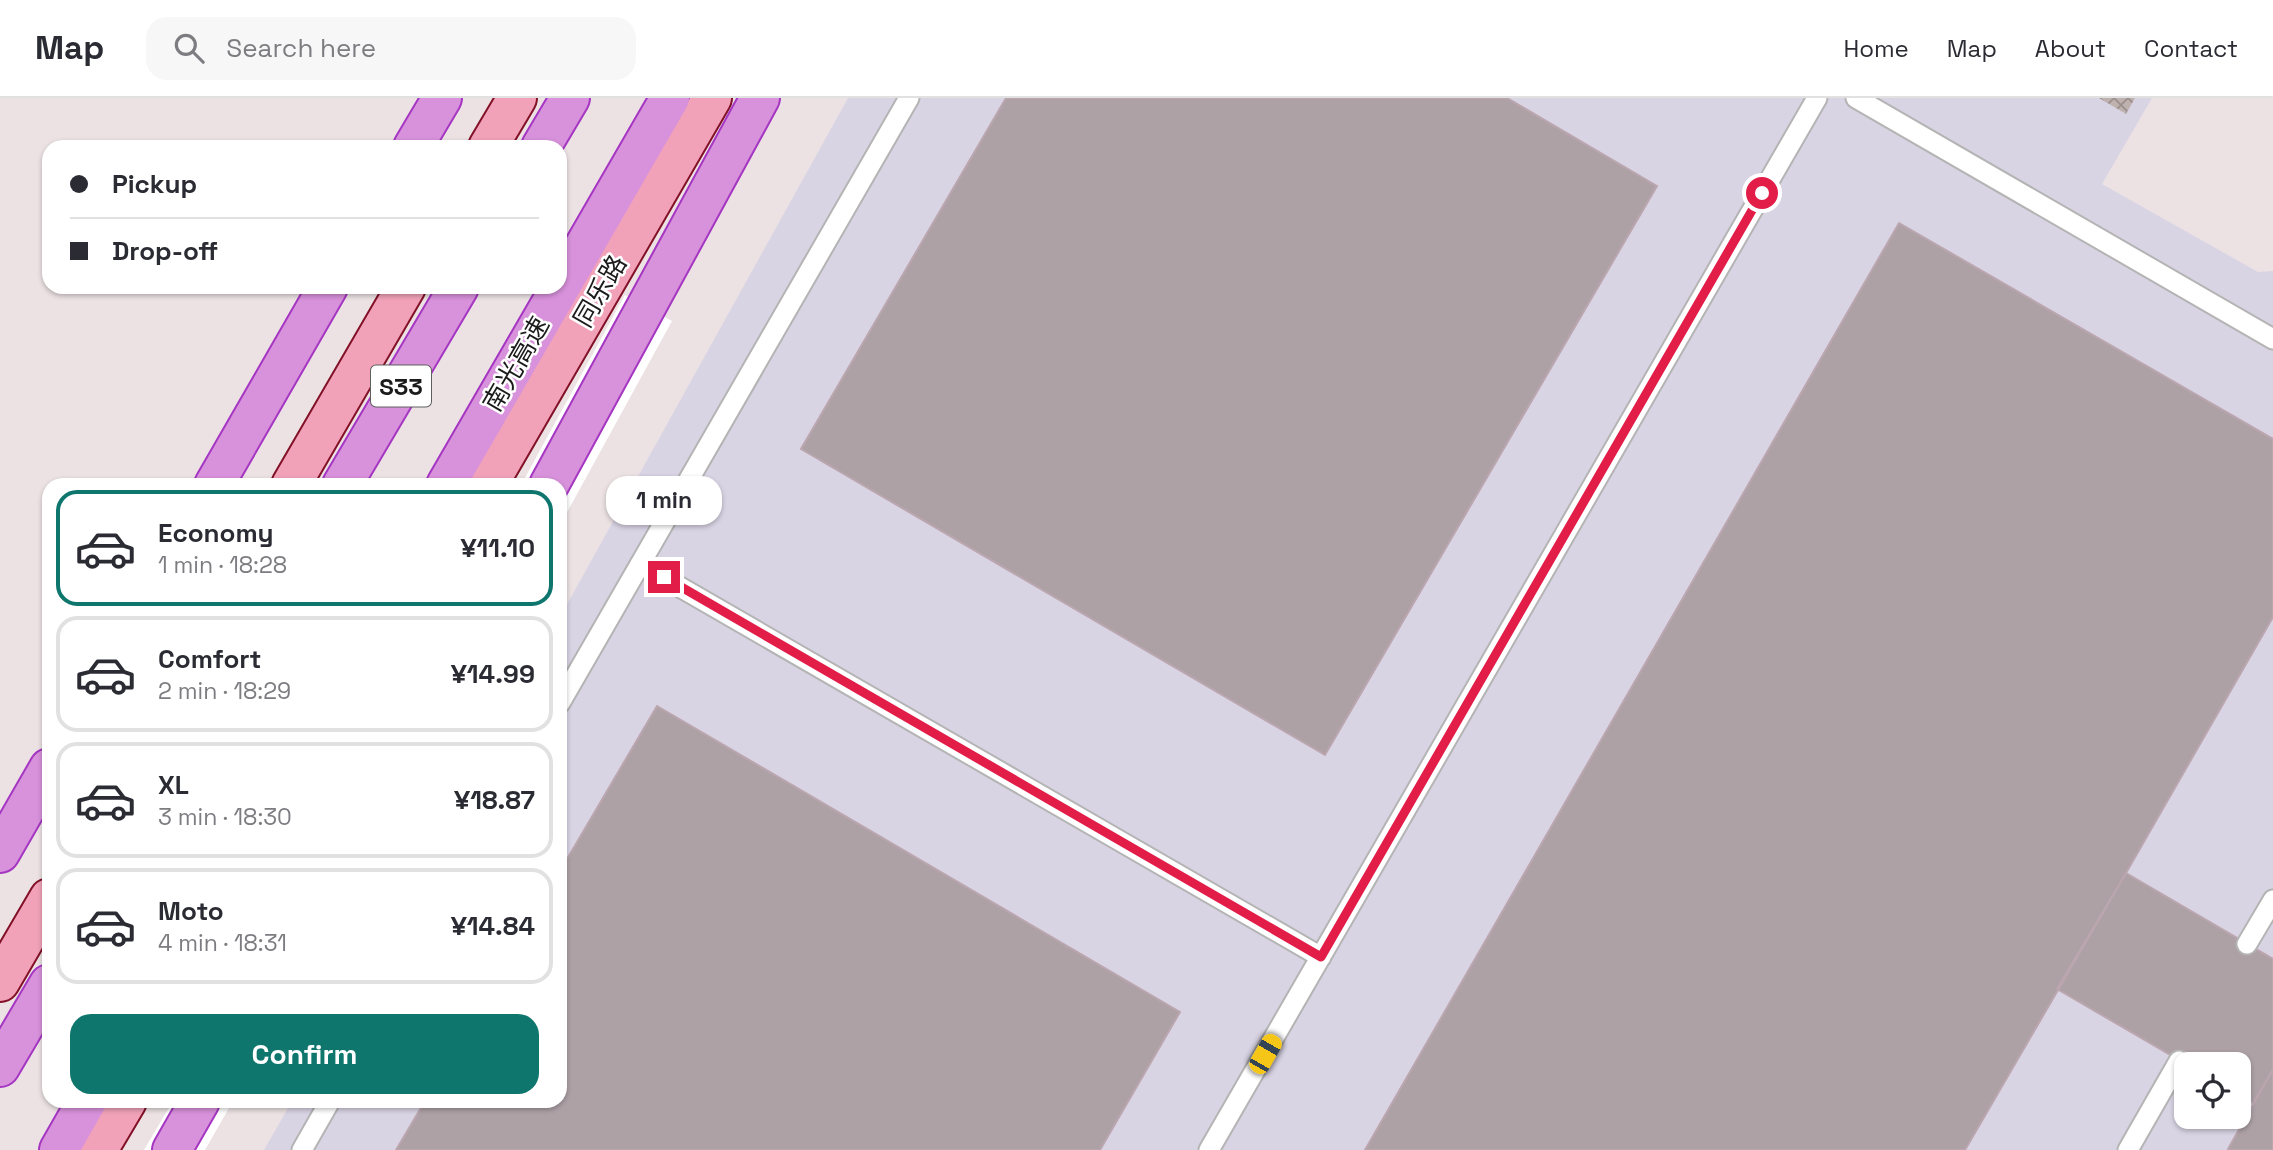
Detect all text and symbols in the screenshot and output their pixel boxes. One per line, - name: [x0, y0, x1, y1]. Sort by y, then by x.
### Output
- search box: [146, 17, 636, 80]
- text: Map: [35, 27, 104, 69]
- icon: search: [170, 29, 208, 67]
- text: Search here: [226, 31, 376, 65]
- text: Home: [1843, 33, 1909, 64]
- text: Map: [1947, 33, 1997, 64]
- text: About: [2035, 33, 2106, 64]
- text: Contact: [2144, 33, 2238, 64]
- text: Pickup: [112, 167, 197, 201]
- route start: [1746, 177, 1778, 209]
- text: Drop-off: [112, 234, 218, 268]
- street label: 同乐路: [566, 249, 634, 333]
- street label: 南光高速: [475, 310, 557, 418]
- road number: S33: [371, 366, 431, 407]
- callout: 1 min: [606, 476, 722, 524]
- text: 1 min: [636, 485, 692, 515]
- text: Economy: [158, 516, 274, 550]
- icon: car: [74, 517, 137, 580]
- text: ¥11.10: [460, 531, 535, 565]
- text: 1 min · 18:28: [158, 550, 287, 580]
- route end: [648, 561, 680, 593]
- text: Comfort: [158, 642, 261, 676]
- icon: car: [74, 643, 137, 706]
- text: ¥14.99: [451, 657, 535, 691]
- text: 2 min · 18:29: [158, 676, 291, 706]
- text: XL: [158, 768, 189, 802]
- icon: car: [74, 769, 137, 832]
- text: ¥18.87: [454, 783, 535, 817]
- text: 3 min · 18:30: [158, 802, 292, 832]
- text: Moto: [158, 894, 224, 928]
- icon: car: [74, 895, 137, 958]
- text: ¥14.84: [451, 909, 535, 943]
- text: 4 min · 18:31: [158, 928, 287, 958]
- button: Confirm: [70, 1014, 539, 1094]
- car: [1246, 1031, 1285, 1077]
- map controls: [2174, 1052, 2251, 1129]
- button: locate: [2174, 1052, 2251, 1129]

